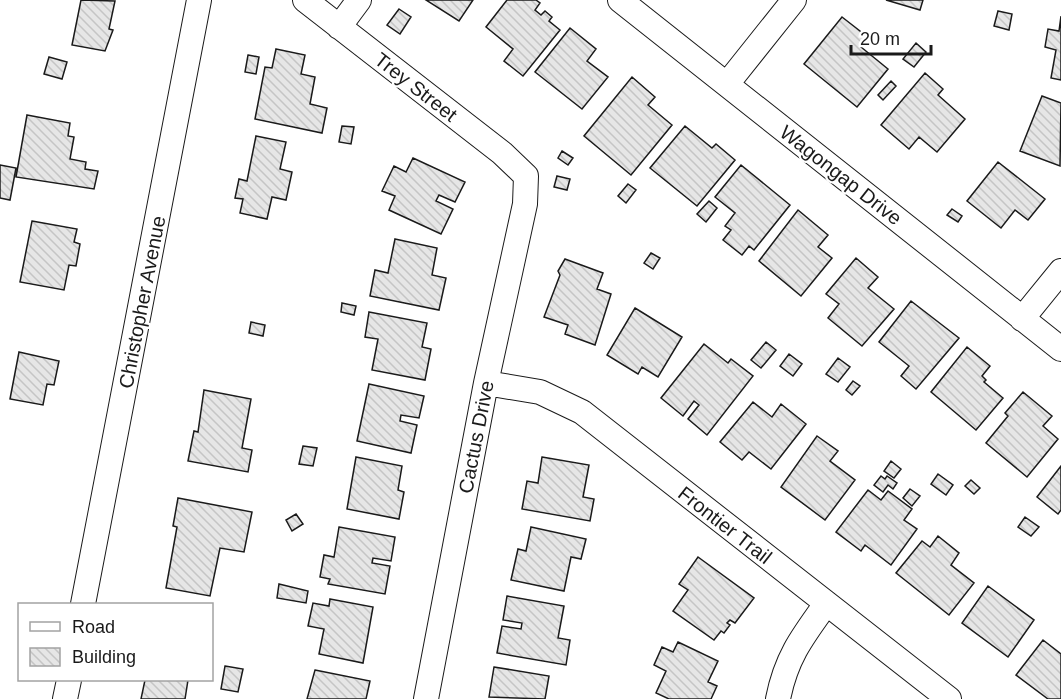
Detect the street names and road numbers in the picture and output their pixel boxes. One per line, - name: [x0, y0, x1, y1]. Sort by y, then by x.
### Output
- street label: Trey Street: [371, 48, 462, 126]
- street label: Wagongap Drive: [776, 121, 906, 229]
- street label: Christopher Avenue: [114, 214, 170, 390]
- street label: Cactus Drive: [454, 379, 498, 495]
- street label: Frontier Trail: [674, 482, 776, 568]

